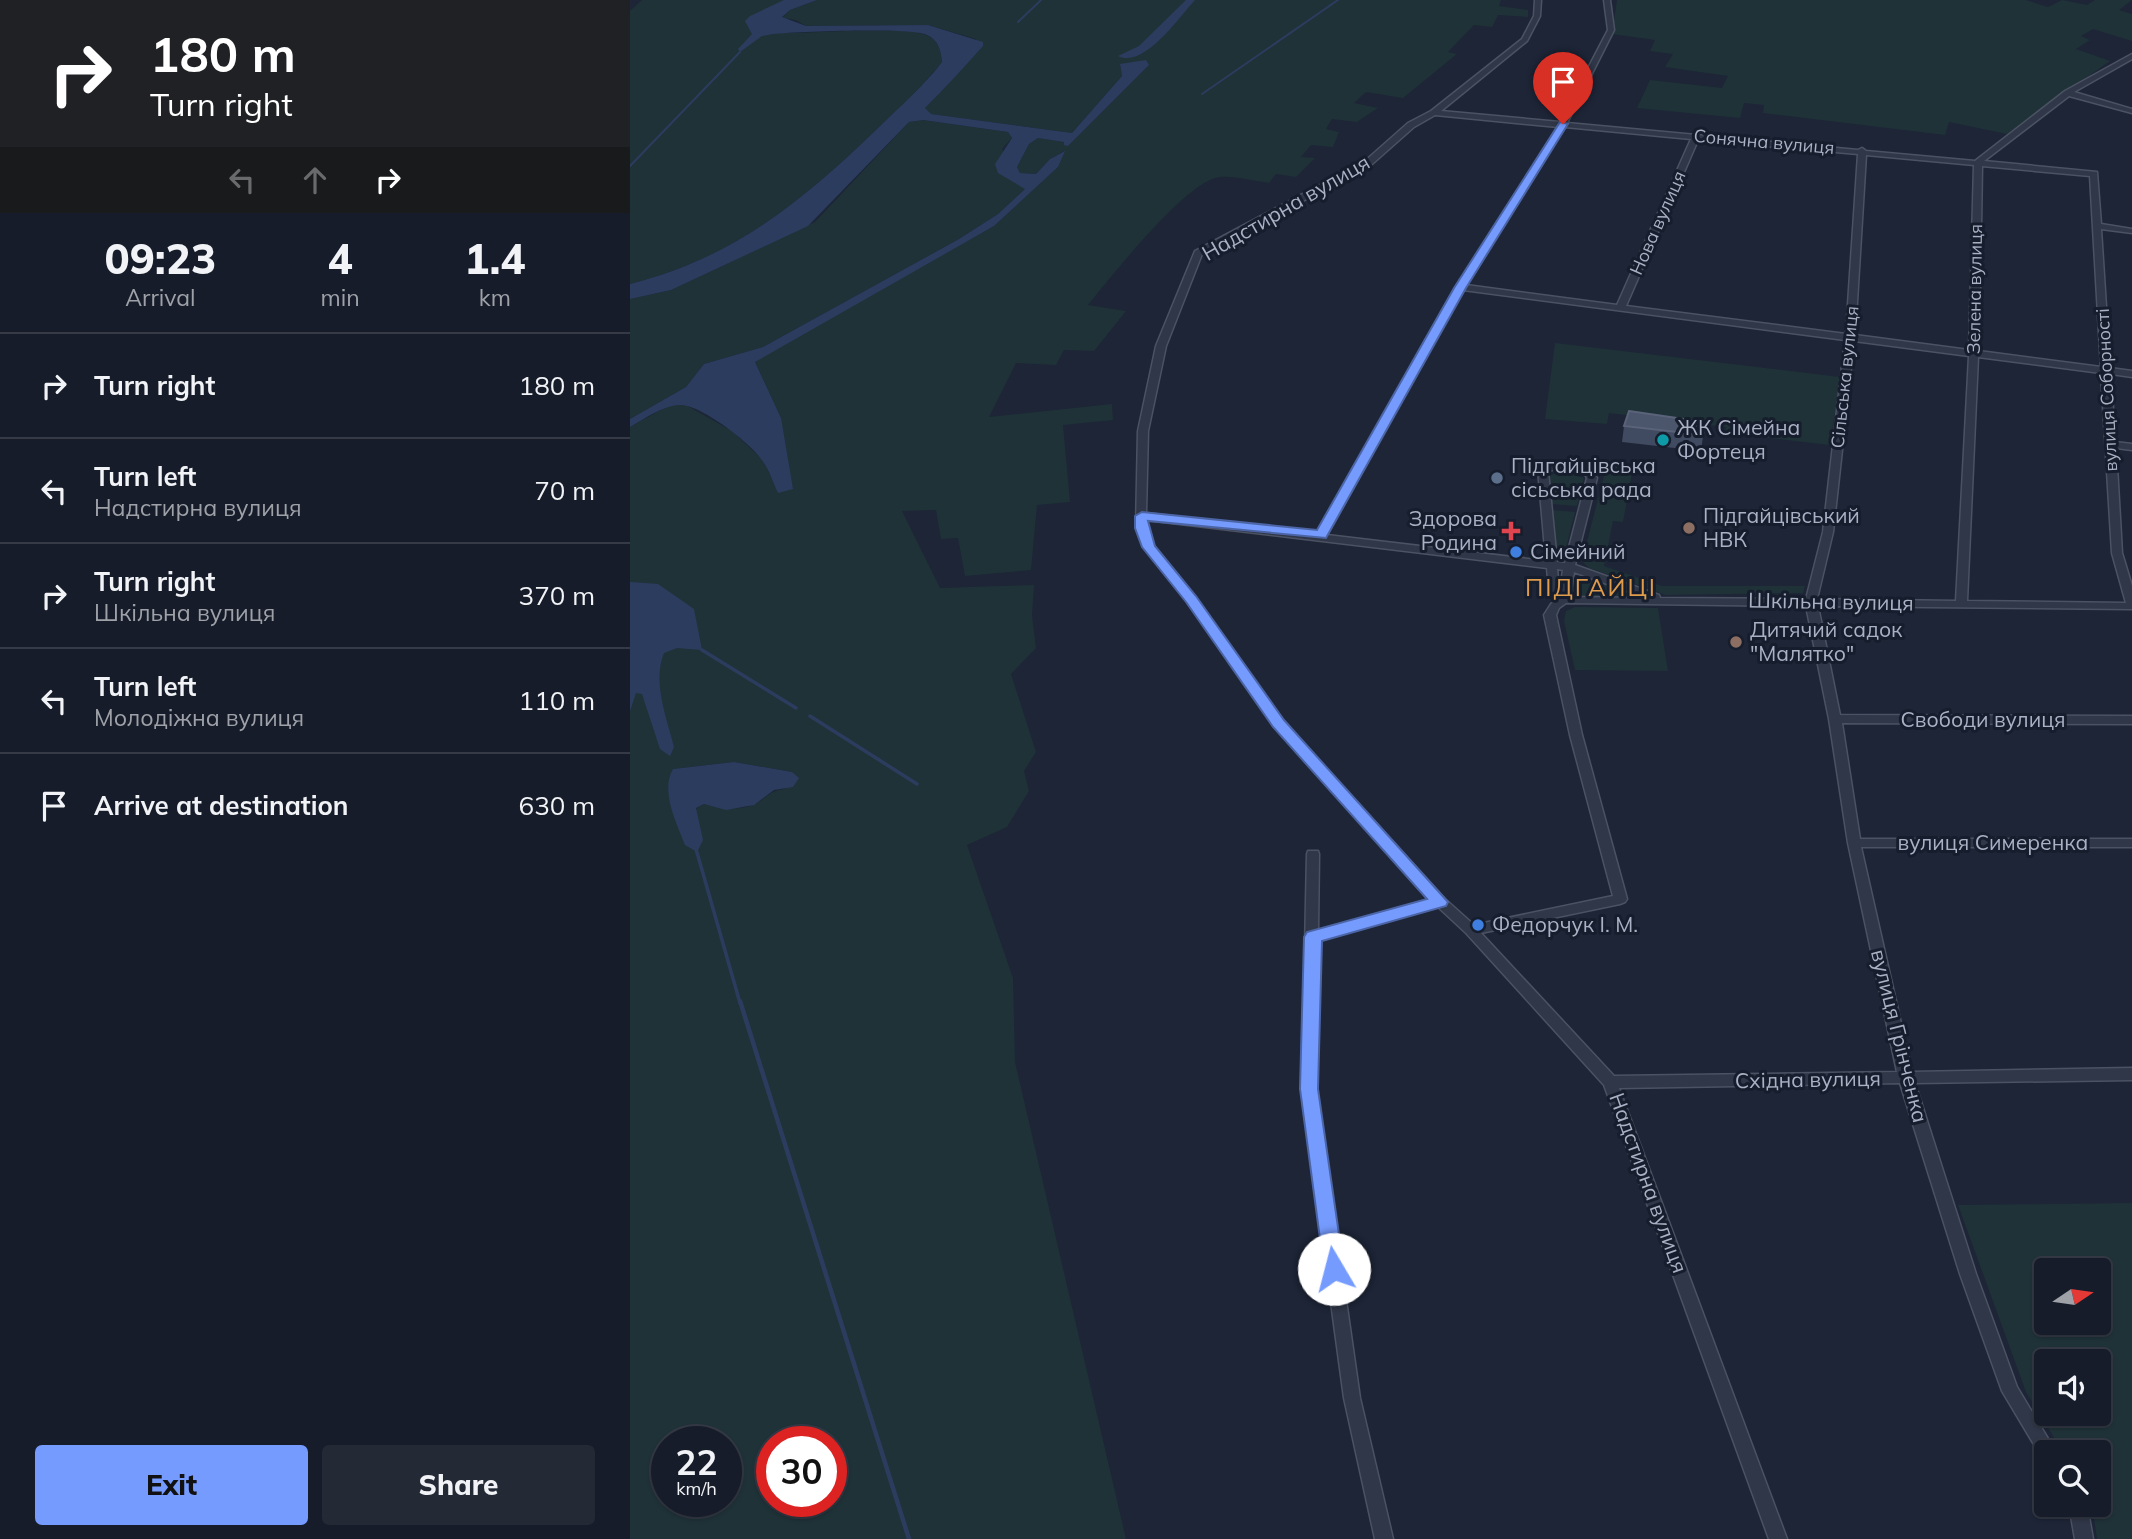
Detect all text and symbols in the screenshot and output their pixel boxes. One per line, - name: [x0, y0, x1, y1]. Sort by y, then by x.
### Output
- text: 180 m: [150, 23, 296, 84]
- icon: right: [35, 28, 126, 119]
- pin: [1533, 52, 1593, 124]
- icon: arrive: [1544, 63, 1582, 101]
- text: Turn right: [150, 84, 293, 124]
- street label: Сонячна вулиця: [1693, 124, 1835, 159]
- street label: Надстирна вулиця: [1197, 148, 1374, 266]
- icon: left: [223, 161, 261, 199]
- icon: ahead: [296, 161, 334, 199]
- icon: right: [369, 161, 407, 199]
- street label: Нова вулиця: [1624, 167, 1691, 278]
- street label: Зелена вулиця: [1962, 224, 1987, 354]
- text: 09:23: [104, 232, 216, 285]
- text: 4: [328, 232, 353, 285]
- text: 1.4: [464, 232, 526, 285]
- text: Arrival: [125, 283, 195, 312]
- text: min: [321, 283, 360, 312]
- text: km: [479, 283, 511, 312]
- street label: Сільська вулиця: [1826, 305, 1863, 449]
- street label: вулиця Соборності: [2091, 308, 2122, 472]
- icon: right: [35, 367, 73, 405]
- text: Turn right: [94, 369, 215, 402]
- text: 180 m: [519, 369, 595, 402]
- place label: ЖК Сімейна Фортеця: [1677, 414, 1800, 464]
- marker: ЖК Сімейна Фортеця: [1655, 432, 1671, 448]
- place label: Підгайцівська сісьська рада: [1511, 452, 1656, 502]
- text: Turn left: [94, 460, 196, 493]
- marker: Підгайцівська сісьська рада: [1489, 470, 1505, 486]
- icon: left: [35, 472, 73, 510]
- text: 70 m: [534, 474, 595, 507]
- text: Надстирна вулиця: [94, 493, 302, 522]
- place label: Підгайцівський НВК: [1703, 502, 1860, 552]
- place label: Здорова Родина: [1409, 505, 1497, 555]
- marker: Підгайцівський НВК: [1681, 520, 1697, 536]
- marker: Здорова Родина: [1503, 523, 1519, 539]
- place label: Сімейний: [1530, 538, 1625, 564]
- marker: Сімейний: [1508, 544, 1524, 560]
- text: Turn right: [94, 565, 215, 598]
- district label: ПІДГАЙЦІ: [1525, 572, 1657, 602]
- icon: right: [35, 577, 73, 615]
- text: 370 m: [519, 579, 595, 612]
- street label: Шкільна вулиця: [1748, 587, 1914, 615]
- text: Шкільна вулиця: [94, 598, 275, 627]
- place label: Дитячий садок "Малятко": [1750, 616, 1903, 666]
- marker: Дитячий садок "Малятко": [1728, 634, 1744, 650]
- text: Turn left: [94, 670, 196, 703]
- icon: left: [35, 682, 73, 720]
- text: 110 m: [519, 684, 595, 717]
- text: Молодіжна вулиця: [94, 703, 304, 732]
- street label: Свободи вулиця: [1900, 706, 2066, 732]
- icon: arrive: [35, 787, 73, 825]
- text: Arrive at destination: [94, 789, 349, 822]
- text: 630 m: [519, 789, 595, 822]
- street label: вулиця Симеренка: [1898, 829, 2088, 855]
- place label: Федорчук І. М.: [1492, 911, 1638, 937]
- marker: Федорчук І. М.: [1470, 917, 1486, 933]
- street label: вулиця Грінченка: [1866, 946, 1934, 1125]
- street label: Східна вулиця: [1735, 1065, 1881, 1093]
- street label: Надстирна вулиця: [1604, 1089, 1694, 1276]
- position arrow: [1297, 1232, 1371, 1306]
- north arrow: [2034, 1258, 2110, 1335]
- map controls: [2034, 1258, 2111, 1517]
- button: sound: [2034, 1349, 2111, 1426]
- speed limit sign: 30: [756, 1426, 847, 1517]
- text: 22: [675, 1440, 718, 1484]
- button: search: [2034, 1440, 2111, 1517]
- button: Exit: [35, 1445, 308, 1525]
- button: Share: [322, 1445, 595, 1525]
- text: km/h: [676, 1477, 717, 1500]

